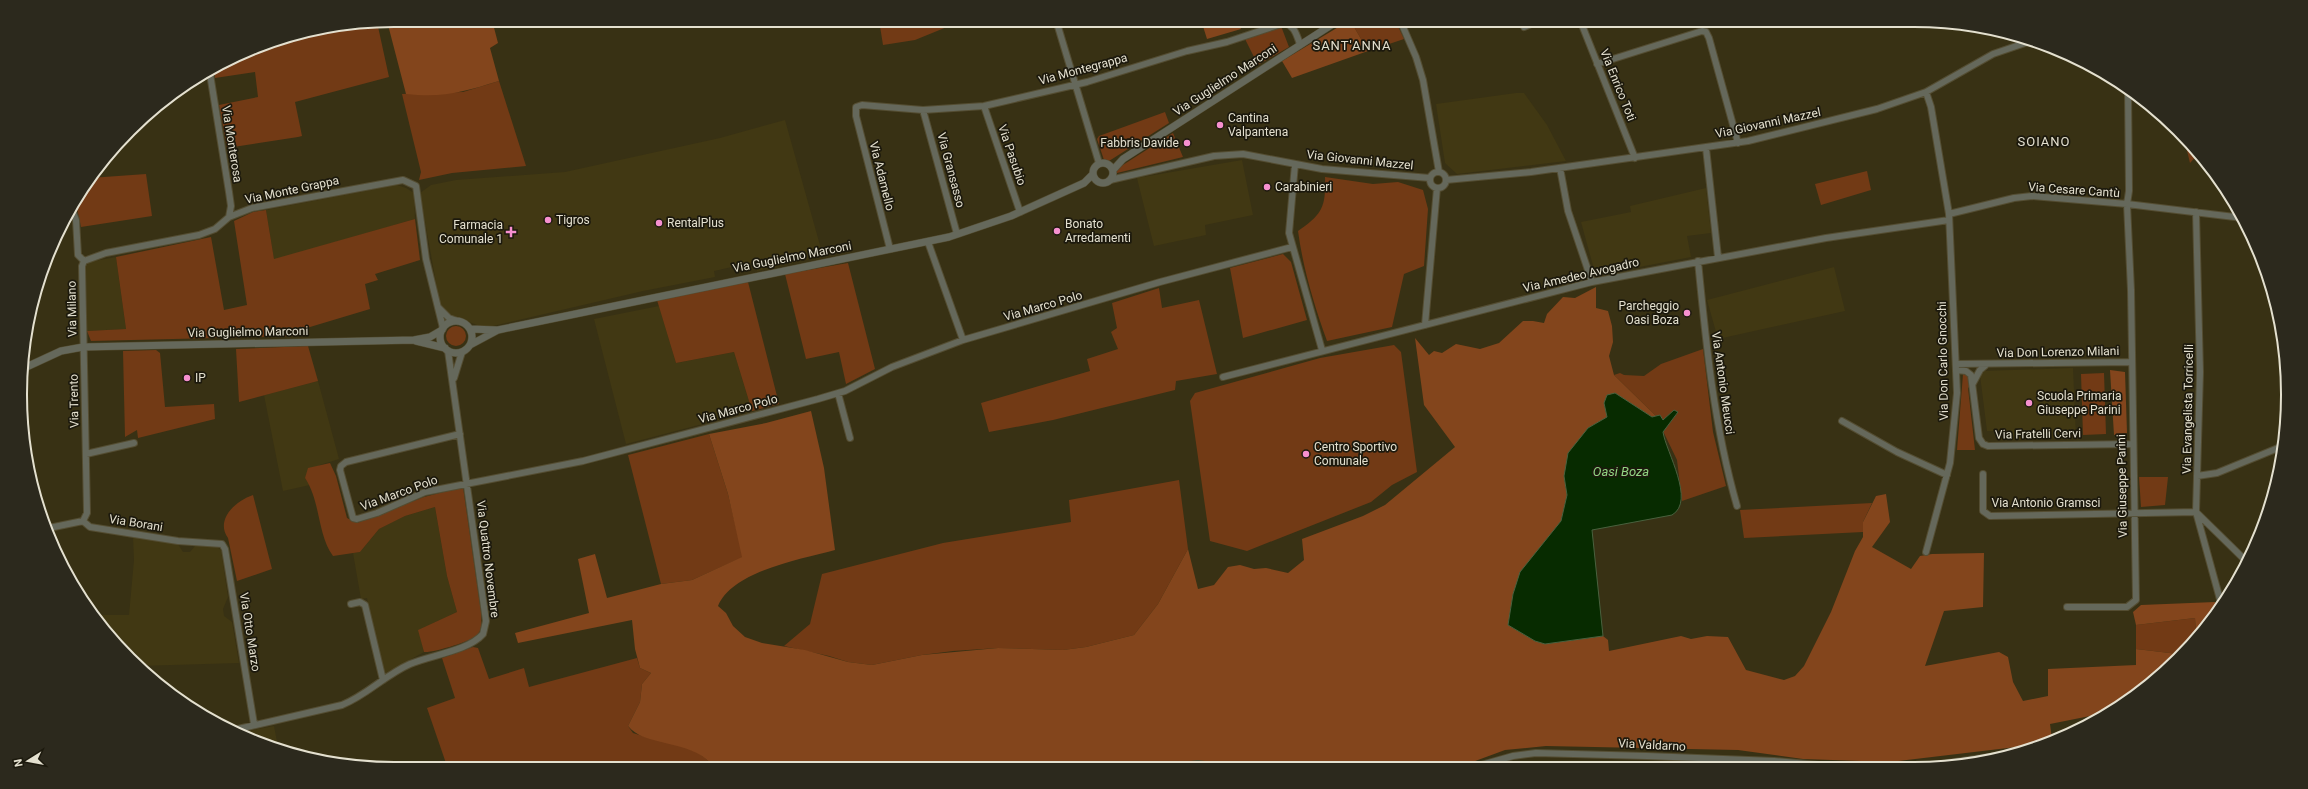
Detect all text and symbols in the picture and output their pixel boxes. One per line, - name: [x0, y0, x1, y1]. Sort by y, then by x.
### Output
- district label: SANT'ANNA: [1312, 38, 1392, 53]
- street label: Via Guglielmo Marconi: [1171, 41, 1279, 119]
- street label: Via Enrico Toti: [1597, 47, 1639, 123]
- street label: Via Montegrappa: [1037, 50, 1129, 88]
- street label: Via Monterosa: [219, 104, 245, 184]
- street label: Via Giovanni Mazzel: [1714, 105, 1822, 141]
- place label: Cantina Valpantena: [1228, 111, 1288, 139]
- marker: Cantina Valpantena: [1215, 120, 1225, 130]
- street label: Via Pasubio: [995, 123, 1029, 187]
- street label: Via Gransasso: [934, 131, 968, 209]
- district label: SOIANO: [2017, 134, 2071, 149]
- place label: Fabbris Davide: [1100, 136, 1179, 150]
- marker: Fabbris Davide: [1182, 138, 1192, 148]
- street label: Via Adamello: [867, 140, 897, 212]
- street label: Via Giovanni Mazzel: [1306, 147, 1414, 173]
- street label: Via Monte Grappa: [244, 173, 340, 207]
- place label: Carabinieri: [1275, 180, 1332, 194]
- street label: Via Cesare Cantù: [2028, 180, 2120, 200]
- marker: Carabinieri: [1262, 182, 1272, 192]
- place label: Tigros: [556, 213, 590, 227]
- marker: Tigros: [543, 215, 553, 225]
- place label: RentalPlus: [667, 216, 724, 230]
- place label: Bonato Arredamenti: [1065, 217, 1131, 245]
- place label: Farmacia Comunale 1: [439, 218, 503, 246]
- marker: RentalPlus: [654, 218, 664, 228]
- marker: Bonato Arredamenti: [1052, 226, 1062, 236]
- marker: Farmacia Comunale 1: [506, 227, 516, 237]
- street label: Via Guglielmo Marconi: [731, 239, 853, 275]
- street label: Via Amedeo Avogadro: [1522, 255, 1641, 295]
- street label: Via Milano: [65, 281, 79, 337]
- street label: Via Marco Polo: [1002, 288, 1084, 324]
- place label: Parcheggio Oasi Boza: [1619, 299, 1679, 327]
- street label: Via Don Carlo Gnocchi: [1935, 301, 1951, 421]
- marker: Parcheggio Oasi Boza: [1682, 308, 1692, 318]
- street label: Via Guglielmo Marconi: [188, 324, 309, 340]
- street label: Via Antonio Meucci: [1709, 331, 1737, 435]
- street label: Via Don Lorenzo Milani: [1997, 344, 2120, 360]
- street label: Via Evangelista Torricelli: [2180, 344, 2196, 474]
- place label: IP: [195, 371, 206, 385]
- marker: IP: [182, 373, 192, 383]
- street label: Via Trento: [67, 374, 81, 428]
- place label: Scuola Primaria Giuseppe Parini: [2037, 389, 2121, 417]
- street label: Via Marco Polo: [697, 392, 779, 426]
- marker: Scuola Primaria Giuseppe Parini: [2024, 398, 2034, 408]
- street label: Via Fratelli Cervi: [1995, 426, 2081, 442]
- street label: Via Giuseppe Parini: [2114, 434, 2130, 538]
- place label: Centro Sportivo Comunale: [1314, 440, 1397, 468]
- marker: Centro Sportivo Comunale: [1301, 449, 1311, 459]
- water label: Oasi Boza: [1593, 464, 1649, 479]
- street label: Via Marco Polo: [358, 472, 440, 513]
- street label: Via Antonio Gramsci: [1992, 496, 2101, 510]
- street label: Via Quattro Novembre: [474, 500, 502, 618]
- street label: Via Borani: [108, 512, 164, 534]
- street label: Via Otto Marzo: [237, 592, 263, 673]
- street label: Via Valdarno: [1618, 736, 1686, 754]
- north arrow: [8, 741, 48, 781]
- text: N: [12, 758, 26, 768]

